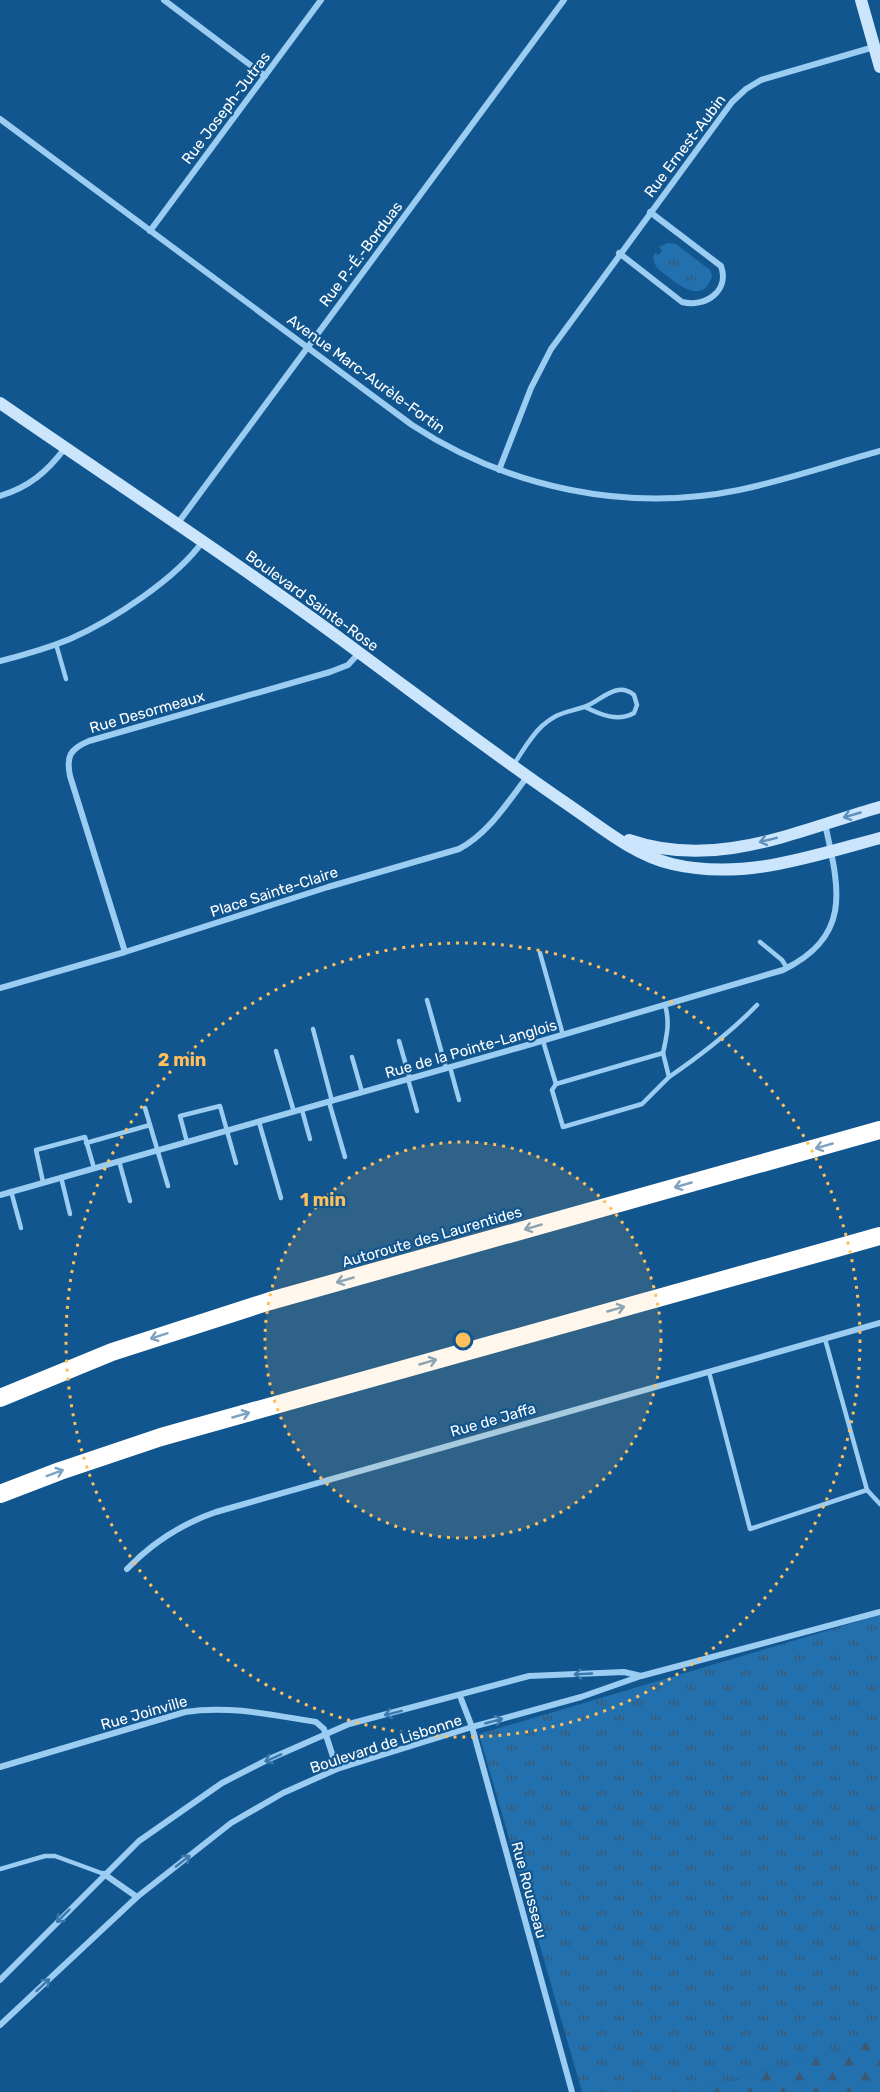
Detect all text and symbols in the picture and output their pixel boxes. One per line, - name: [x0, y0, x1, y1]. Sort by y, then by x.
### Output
- street label: Rue Joseph-Jutras: [178, 48, 274, 168]
- street label: Rue Ernest-Aubin: [640, 91, 730, 201]
- street label: Rue P.-É.-Borduas: [316, 198, 407, 310]
- street label: Avenue Marc-Aurèle-Fortin: [284, 311, 448, 437]
- street label: Boulevard Sainte-Rose: [242, 547, 382, 655]
- street label: Rue Desormeaux: [87, 687, 207, 737]
- one-way arrow: [843, 810, 862, 821]
- one-way arrow: [759, 835, 778, 846]
- street label: Place Sainte-Claire: [208, 863, 340, 921]
- street label: Rue de la Pointe-Langlois: [383, 1016, 559, 1082]
- text: 2 min: [158, 1049, 206, 1071]
- one-way arrow: [815, 1141, 834, 1152]
- one-way arrow: [674, 1180, 693, 1191]
- text: 1 min: [300, 1189, 346, 1211]
- street label: Autoroute des Laurentides: [340, 1203, 524, 1271]
- one-way arrow: [524, 1222, 543, 1233]
- one-way arrow: [336, 1275, 355, 1286]
- one-way arrow: [606, 1303, 625, 1314]
- centre of rings: [453, 1330, 473, 1350]
- one-way arrow: [150, 1331, 169, 1342]
- one-way arrow: [418, 1356, 437, 1367]
- street label: Rue de Jaffa: [448, 1399, 538, 1441]
- one-way arrow: [231, 1409, 250, 1420]
- one-way arrow: [45, 1467, 63, 1478]
- one-way arrow: [574, 1668, 594, 1679]
- street label: Rue Joinville: [99, 1692, 189, 1734]
- one-way arrow: [384, 1707, 403, 1719]
- street label: Boulevard de Lisbonne: [308, 1711, 464, 1777]
- one-way arrow: [484, 1715, 503, 1727]
- one-way arrow: [264, 1753, 282, 1764]
- street label: Rue Rousseau: [507, 1840, 551, 1940]
- one-way arrow: [175, 1854, 191, 1867]
- one-way arrow: [56, 1909, 70, 1924]
- one-way arrow: [35, 1978, 50, 1993]

